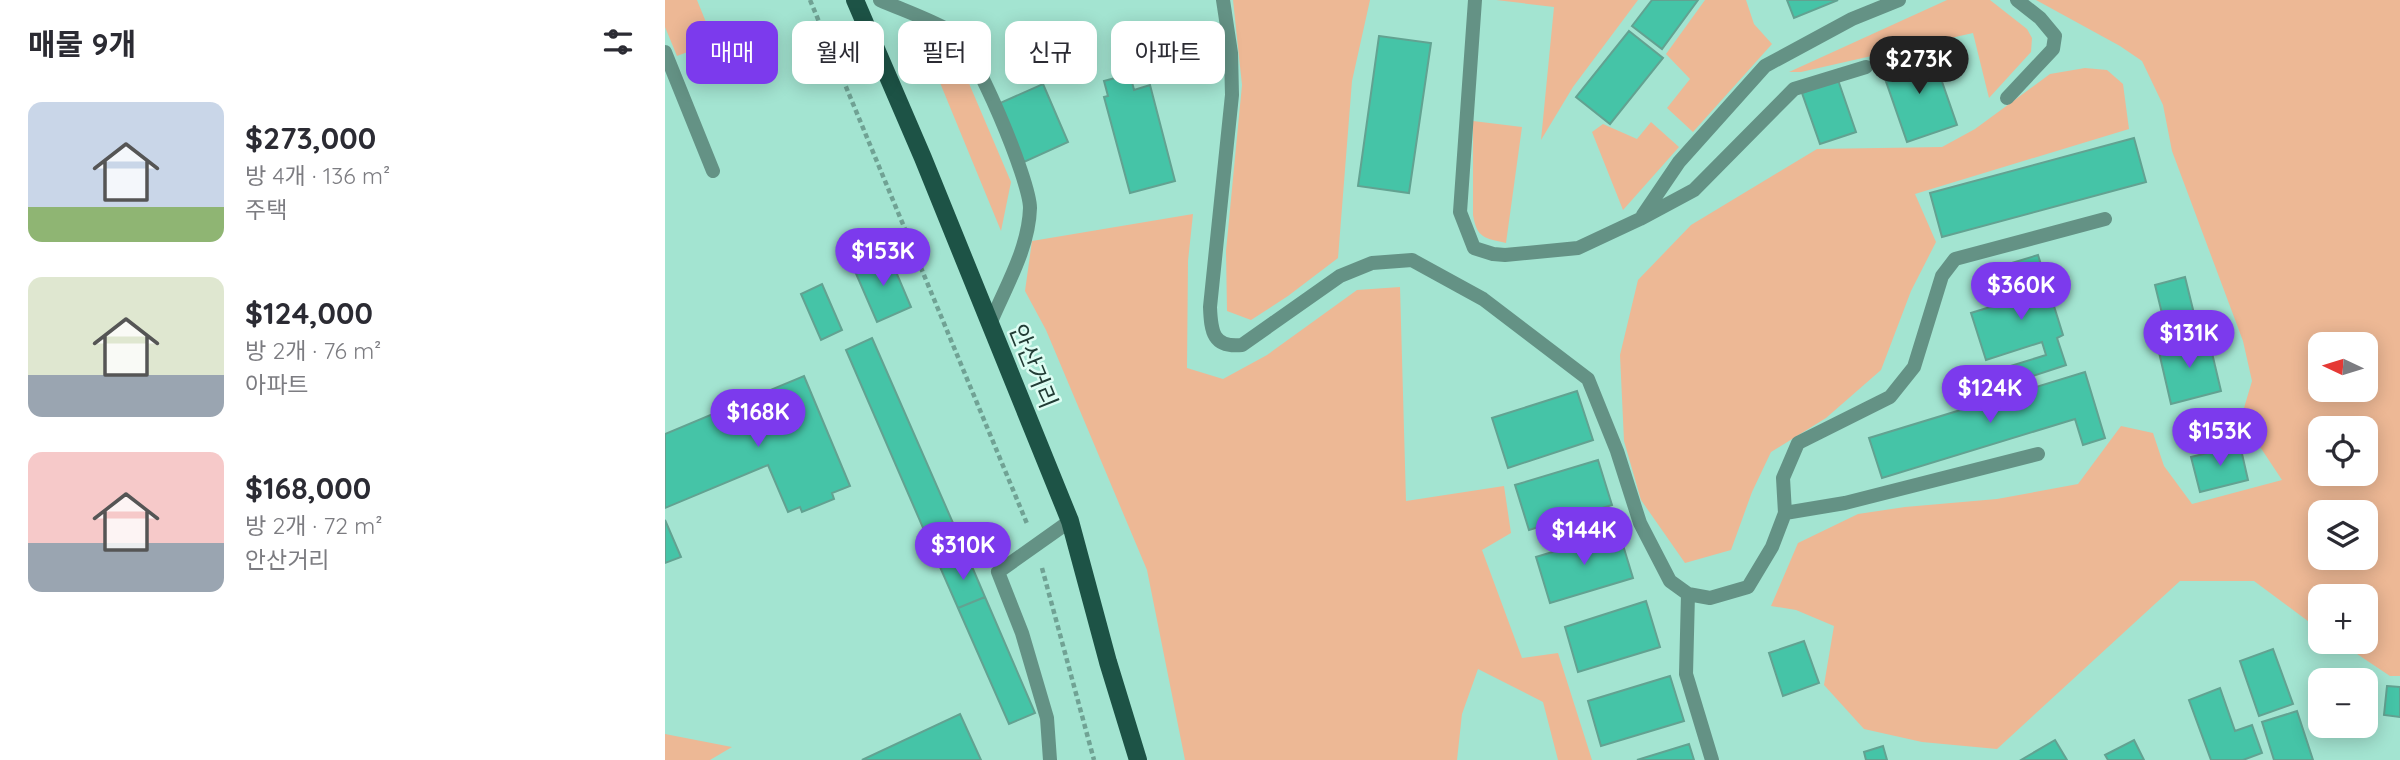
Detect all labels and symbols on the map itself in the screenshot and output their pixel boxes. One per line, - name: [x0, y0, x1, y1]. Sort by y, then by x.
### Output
- pin: $273K: [1870, 36, 1968, 96]
- pin: $153K: [834, 229, 932, 288]
- pin: $360K: [1972, 262, 2070, 322]
- pin: $131K: [2140, 310, 2238, 370]
- street label: 안산거리: [1004, 319, 1064, 413]
- north arrow: [2308, 332, 2378, 402]
- pin: $124K: [1941, 366, 2039, 425]
- pin: $168K: [709, 390, 807, 449]
- pin: $153K: [2171, 408, 2269, 468]
- pin: $144K: [1535, 508, 1633, 567]
- pin: $310K: [914, 522, 1012, 582]

